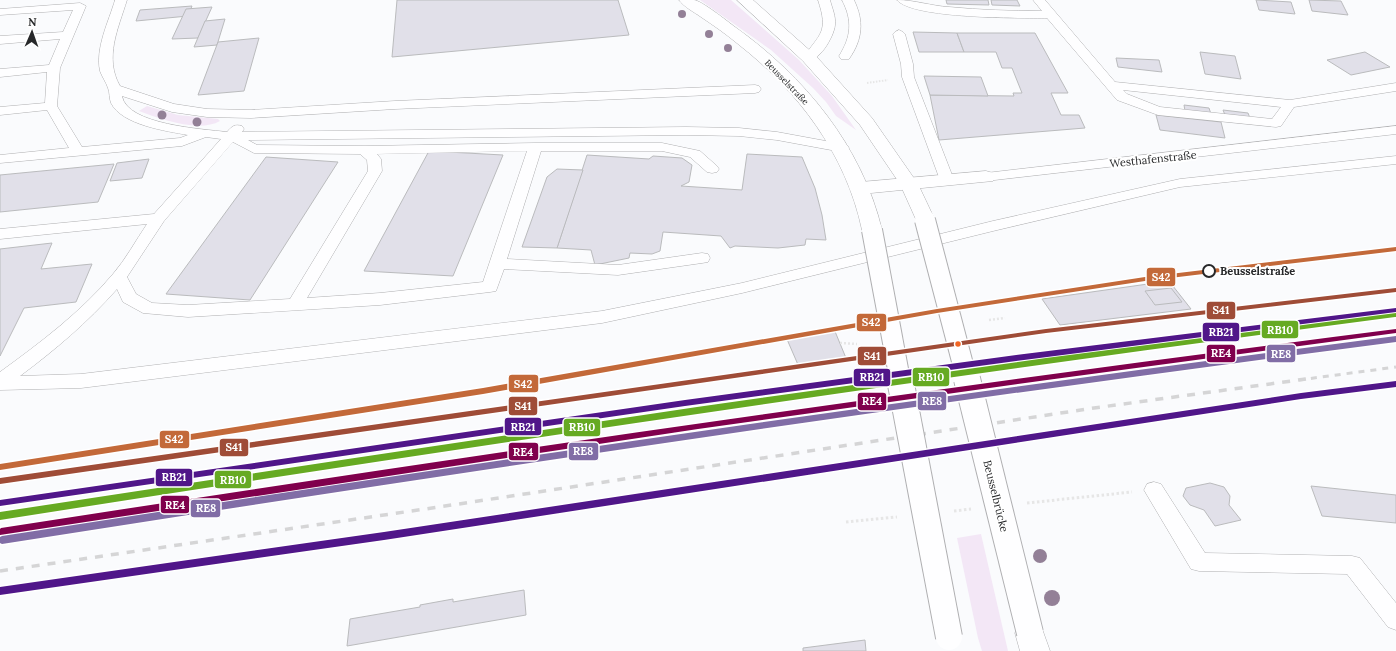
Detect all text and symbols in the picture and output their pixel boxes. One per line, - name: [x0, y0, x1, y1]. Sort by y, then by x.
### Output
- north arrow: [12, 12, 52, 52]
- text: N: [28, 15, 37, 29]
- street label: Beusselstraße: [763, 57, 811, 107]
- street label: Westhafenstraße: [1109, 147, 1197, 171]
- marker: Beusselstraße: [1202, 264, 1216, 278]
- place label: Beusselstraße: [1220, 264, 1295, 278]
- line badge: S42: [1146, 267, 1176, 287]
- text: S42: [1152, 270, 1170, 284]
- line badge: S41: [1206, 301, 1236, 320]
- text: S41: [1212, 303, 1230, 317]
- line badge: S42: [856, 313, 887, 332]
- text: S42: [862, 315, 880, 329]
- line badge: RB10: [1261, 320, 1299, 339]
- line badge: RB21: [1202, 322, 1240, 342]
- text: RB10: [1267, 323, 1293, 337]
- text: RB21: [1208, 325, 1234, 339]
- unlabelled marker: [953, 339, 963, 349]
- line badge: RE4: [1206, 344, 1236, 363]
- line badge: RE8: [1266, 344, 1296, 363]
- line badge: S41: [857, 346, 887, 366]
- text: RE4: [1211, 346, 1231, 360]
- text: RE8: [1271, 347, 1291, 361]
- text: S41: [863, 349, 881, 363]
- line badge: RB10: [912, 367, 950, 387]
- line badge: RB21: [853, 368, 891, 387]
- text: RB21: [859, 370, 885, 384]
- text: RB10: [918, 370, 944, 384]
- line badge: S42: [508, 374, 539, 393]
- text: S42: [514, 377, 532, 391]
- line badge: RE8: [917, 391, 947, 411]
- line badge: RE4: [857, 392, 887, 411]
- text: RE4: [862, 394, 882, 408]
- text: RE8: [922, 394, 942, 408]
- line badge: S41: [508, 396, 538, 416]
- text: S41: [514, 399, 532, 413]
- line badge: RB21: [504, 417, 542, 436]
- line badge: RB10: [563, 418, 601, 437]
- text: RB21: [510, 420, 536, 434]
- text: RB10: [569, 420, 595, 434]
- line badge: S42: [159, 430, 190, 449]
- text: S42: [165, 432, 183, 446]
- line badge: S41: [219, 438, 249, 457]
- text: S41: [225, 440, 243, 454]
- line badge: RE4: [508, 442, 539, 461]
- line badge: RE8: [568, 442, 599, 461]
- text: RE8: [573, 444, 593, 458]
- text: RE4: [513, 445, 533, 459]
- street label: Beusselbrücke: [980, 458, 1012, 534]
- line badge: RB21: [155, 468, 193, 487]
- text: RB21: [161, 470, 187, 484]
- line badge: RB10: [214, 470, 252, 489]
- text: RB10: [220, 473, 246, 487]
- line badge: RE4: [160, 495, 190, 514]
- text: RE4: [165, 498, 185, 512]
- line badge: RE8: [190, 499, 221, 518]
- text: RE8: [196, 501, 216, 515]

